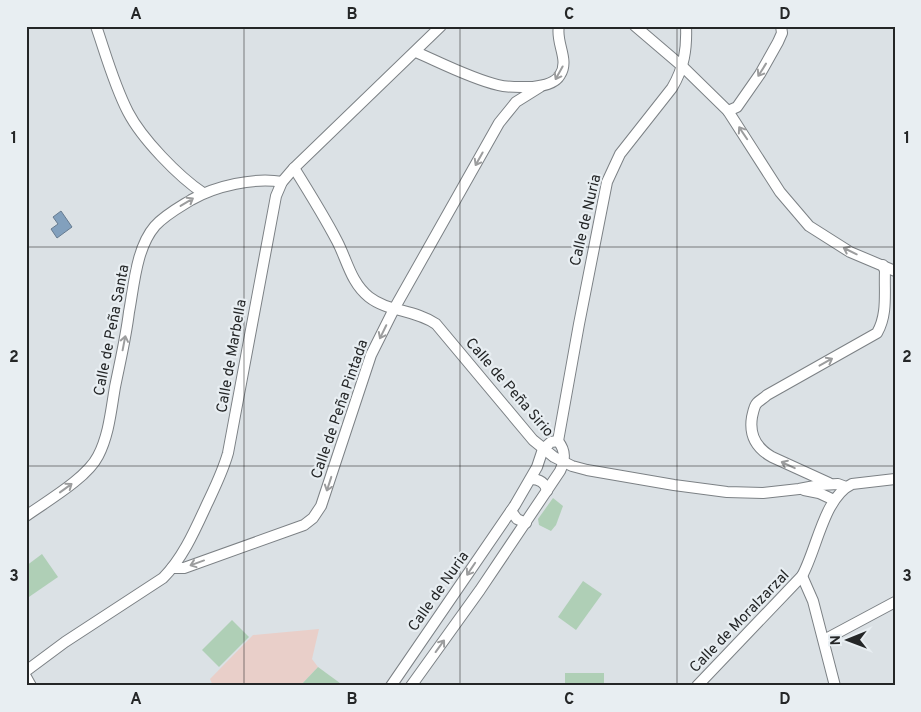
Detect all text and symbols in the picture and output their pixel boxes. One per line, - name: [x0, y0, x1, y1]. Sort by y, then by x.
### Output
- text: A: [130, 5, 142, 25]
- text: B: [346, 5, 358, 25]
- text: C: [564, 5, 574, 25]
- text: D: [779, 5, 791, 25]
- one-way arrow: [756, 62, 766, 76]
- one-way arrow: [554, 65, 564, 80]
- one-way arrow: [738, 127, 748, 141]
- text: 1: [11, 129, 17, 149]
- text: 1: [904, 129, 910, 149]
- one-way arrow: [473, 151, 483, 166]
- street label: Calle de Nuria: [567, 173, 606, 268]
- one-way arrow: [180, 197, 194, 207]
- one-way arrow: [843, 246, 858, 255]
- street label: Calle de Peña Santa: [90, 263, 135, 398]
- street label: Calle de Marbella: [213, 298, 252, 415]
- one-way arrow: [378, 324, 388, 339]
- street label: Calle de Peña Sirio: [461, 334, 557, 442]
- one-way arrow: [119, 335, 129, 351]
- street label: Calle de Peña Pintada: [308, 337, 373, 482]
- text: 2: [9, 348, 19, 368]
- text: 2: [902, 348, 912, 368]
- one-way arrow: [818, 356, 833, 366]
- one-way arrow: [781, 459, 796, 469]
- one-way arrow: [323, 476, 333, 492]
- one-way arrow: [59, 482, 72, 493]
- street label: Calle de Nuria: [405, 548, 474, 636]
- one-way arrow: [190, 559, 205, 568]
- one-way arrow: [466, 562, 476, 576]
- text: 3: [9, 567, 19, 587]
- street label: Calle de Moralzarzal: [686, 567, 794, 677]
- text: 3: [902, 567, 912, 587]
- north arrow: [824, 614, 874, 664]
- text: N: [828, 635, 845, 645]
- one-way arrow: [435, 639, 445, 653]
- text: A: [130, 690, 142, 710]
- text: B: [346, 690, 358, 710]
- text: C: [564, 690, 574, 710]
- text: D: [779, 690, 791, 710]

